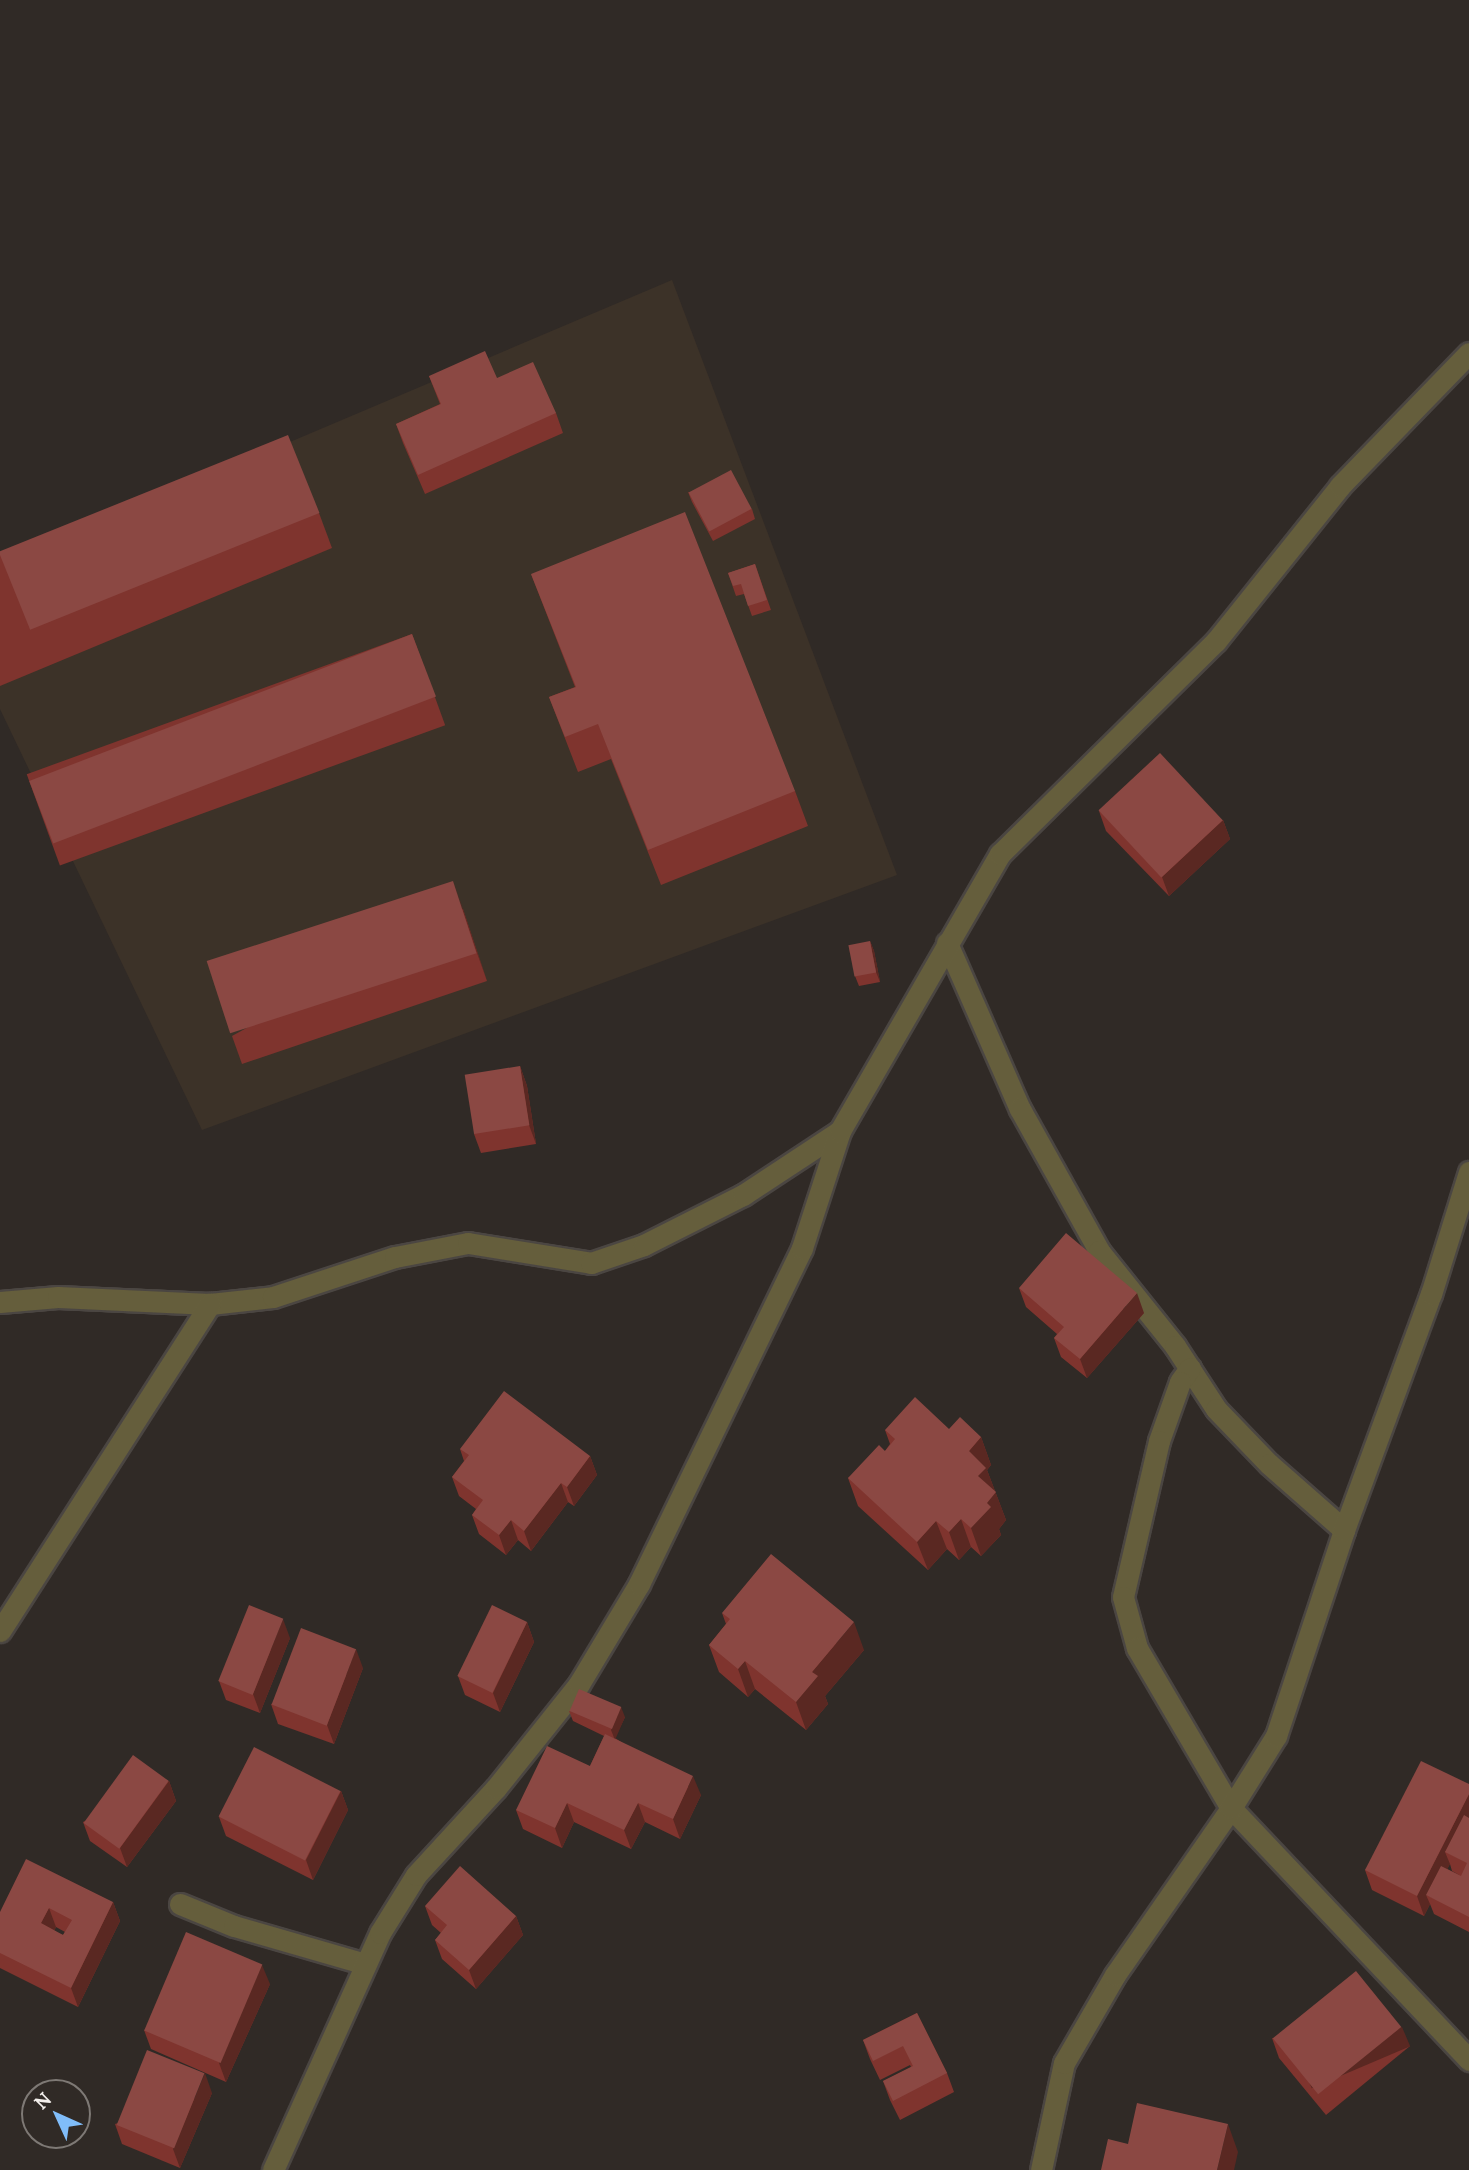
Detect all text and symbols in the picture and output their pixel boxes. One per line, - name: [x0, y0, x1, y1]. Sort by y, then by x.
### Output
- north arrow: [21, 2079, 91, 2149]
- text: N: [29, 2087, 56, 2114]

